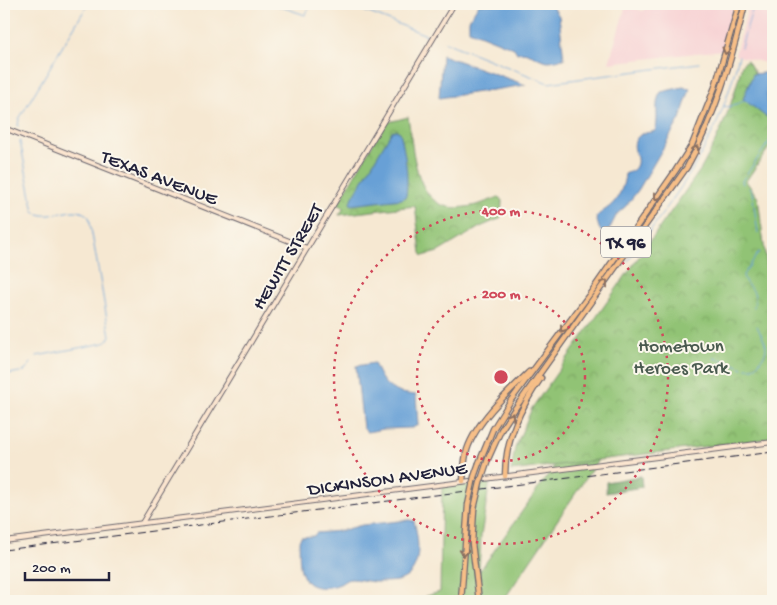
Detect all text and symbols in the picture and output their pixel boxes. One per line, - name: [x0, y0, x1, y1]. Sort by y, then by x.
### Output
- one-way arrow: [721, 46, 731, 54]
- one-way arrow: [690, 145, 700, 154]
- street label: TEXAS AVENUE: [96, 146, 221, 212]
- one-way arrow: [655, 191, 663, 200]
- street label: HEWITT STREET: [248, 200, 330, 315]
- text: 400 m: [481, 203, 521, 221]
- road number: TX 96: [601, 226, 651, 258]
- one-way arrow: [599, 279, 608, 289]
- text: 200 m: [482, 286, 521, 304]
- one-way arrow: [560, 323, 569, 333]
- park label: Hometown Heroes Park: [634, 336, 730, 381]
- centre of rings: [492, 368, 510, 386]
- one-way arrow: [504, 412, 514, 421]
- street label: DICKINSON AVENUE: [304, 458, 470, 503]
- one-way arrow: [459, 549, 470, 557]
- scale bar: [25, 550, 109, 582]
- text: 200 m: [32, 560, 71, 578]

